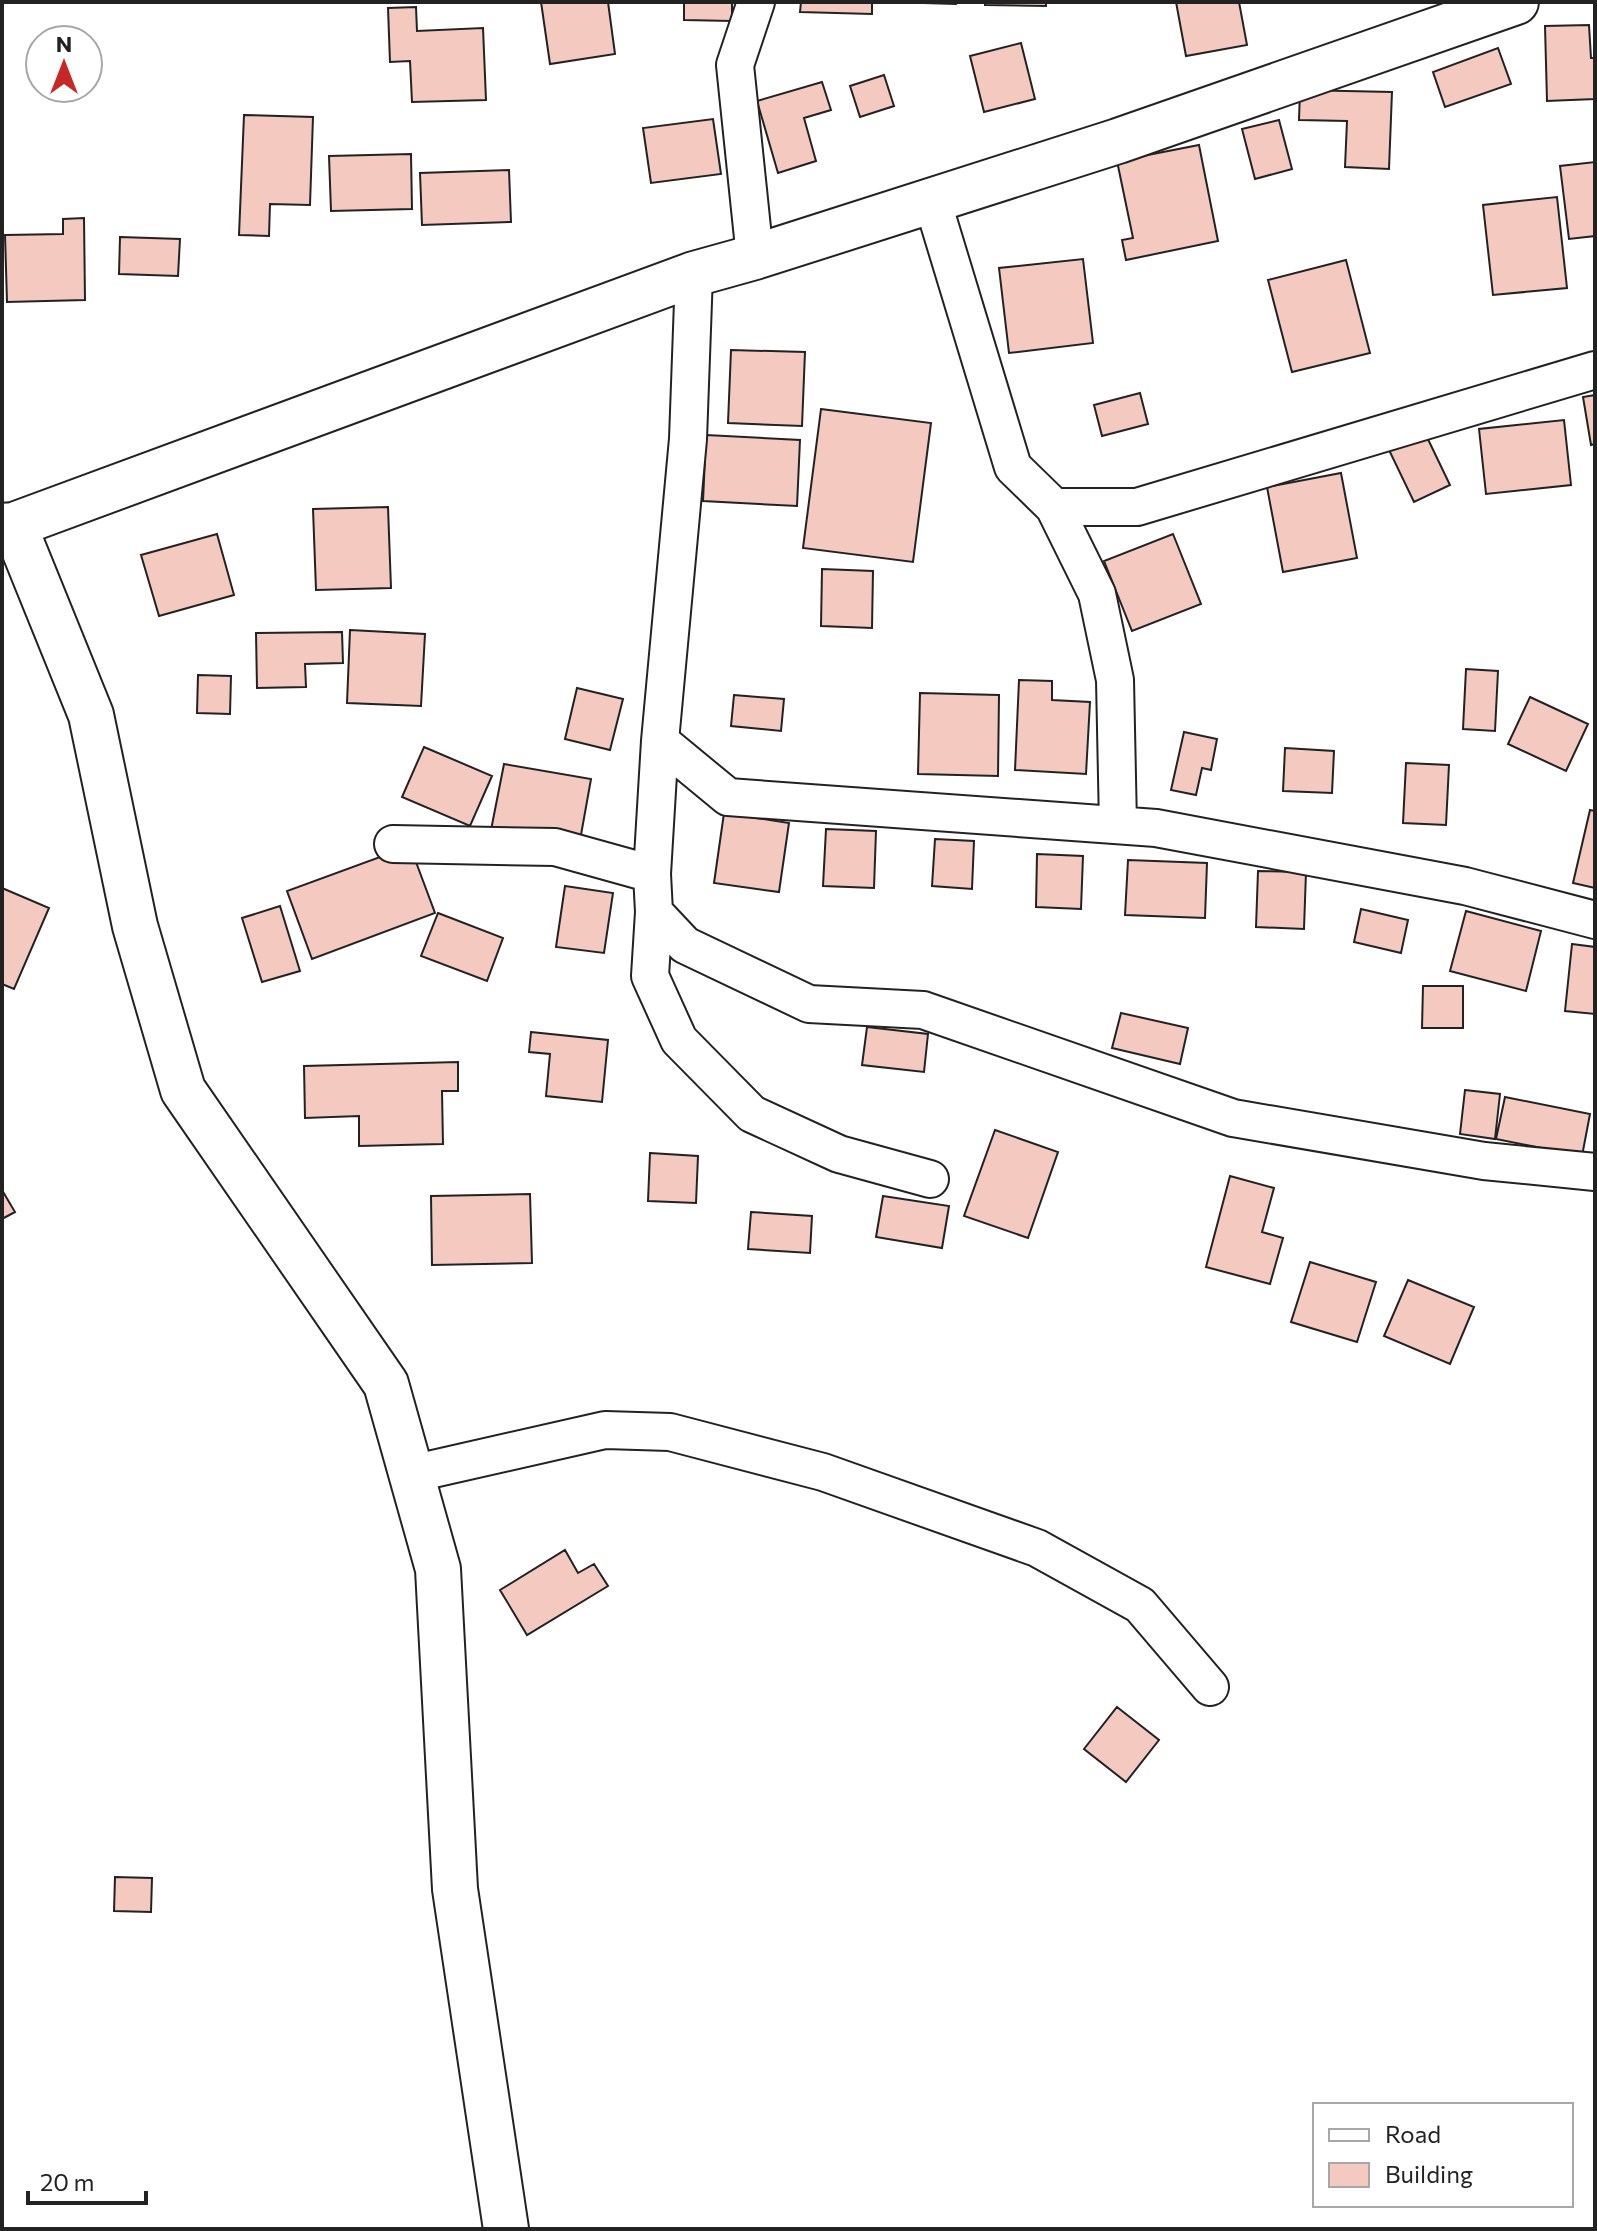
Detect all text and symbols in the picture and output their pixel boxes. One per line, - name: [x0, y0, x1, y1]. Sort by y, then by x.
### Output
- north arrow: [24, 24, 104, 104]
- text: N: [56, 30, 72, 57]
- legend: [1313, 2103, 1573, 2207]
- text: Road: [1385, 2119, 1441, 2148]
- scale bar: [28, 2155, 146, 2205]
- text: Building: [1385, 2159, 1473, 2188]
- text: 20 m: [40, 2167, 94, 2196]

